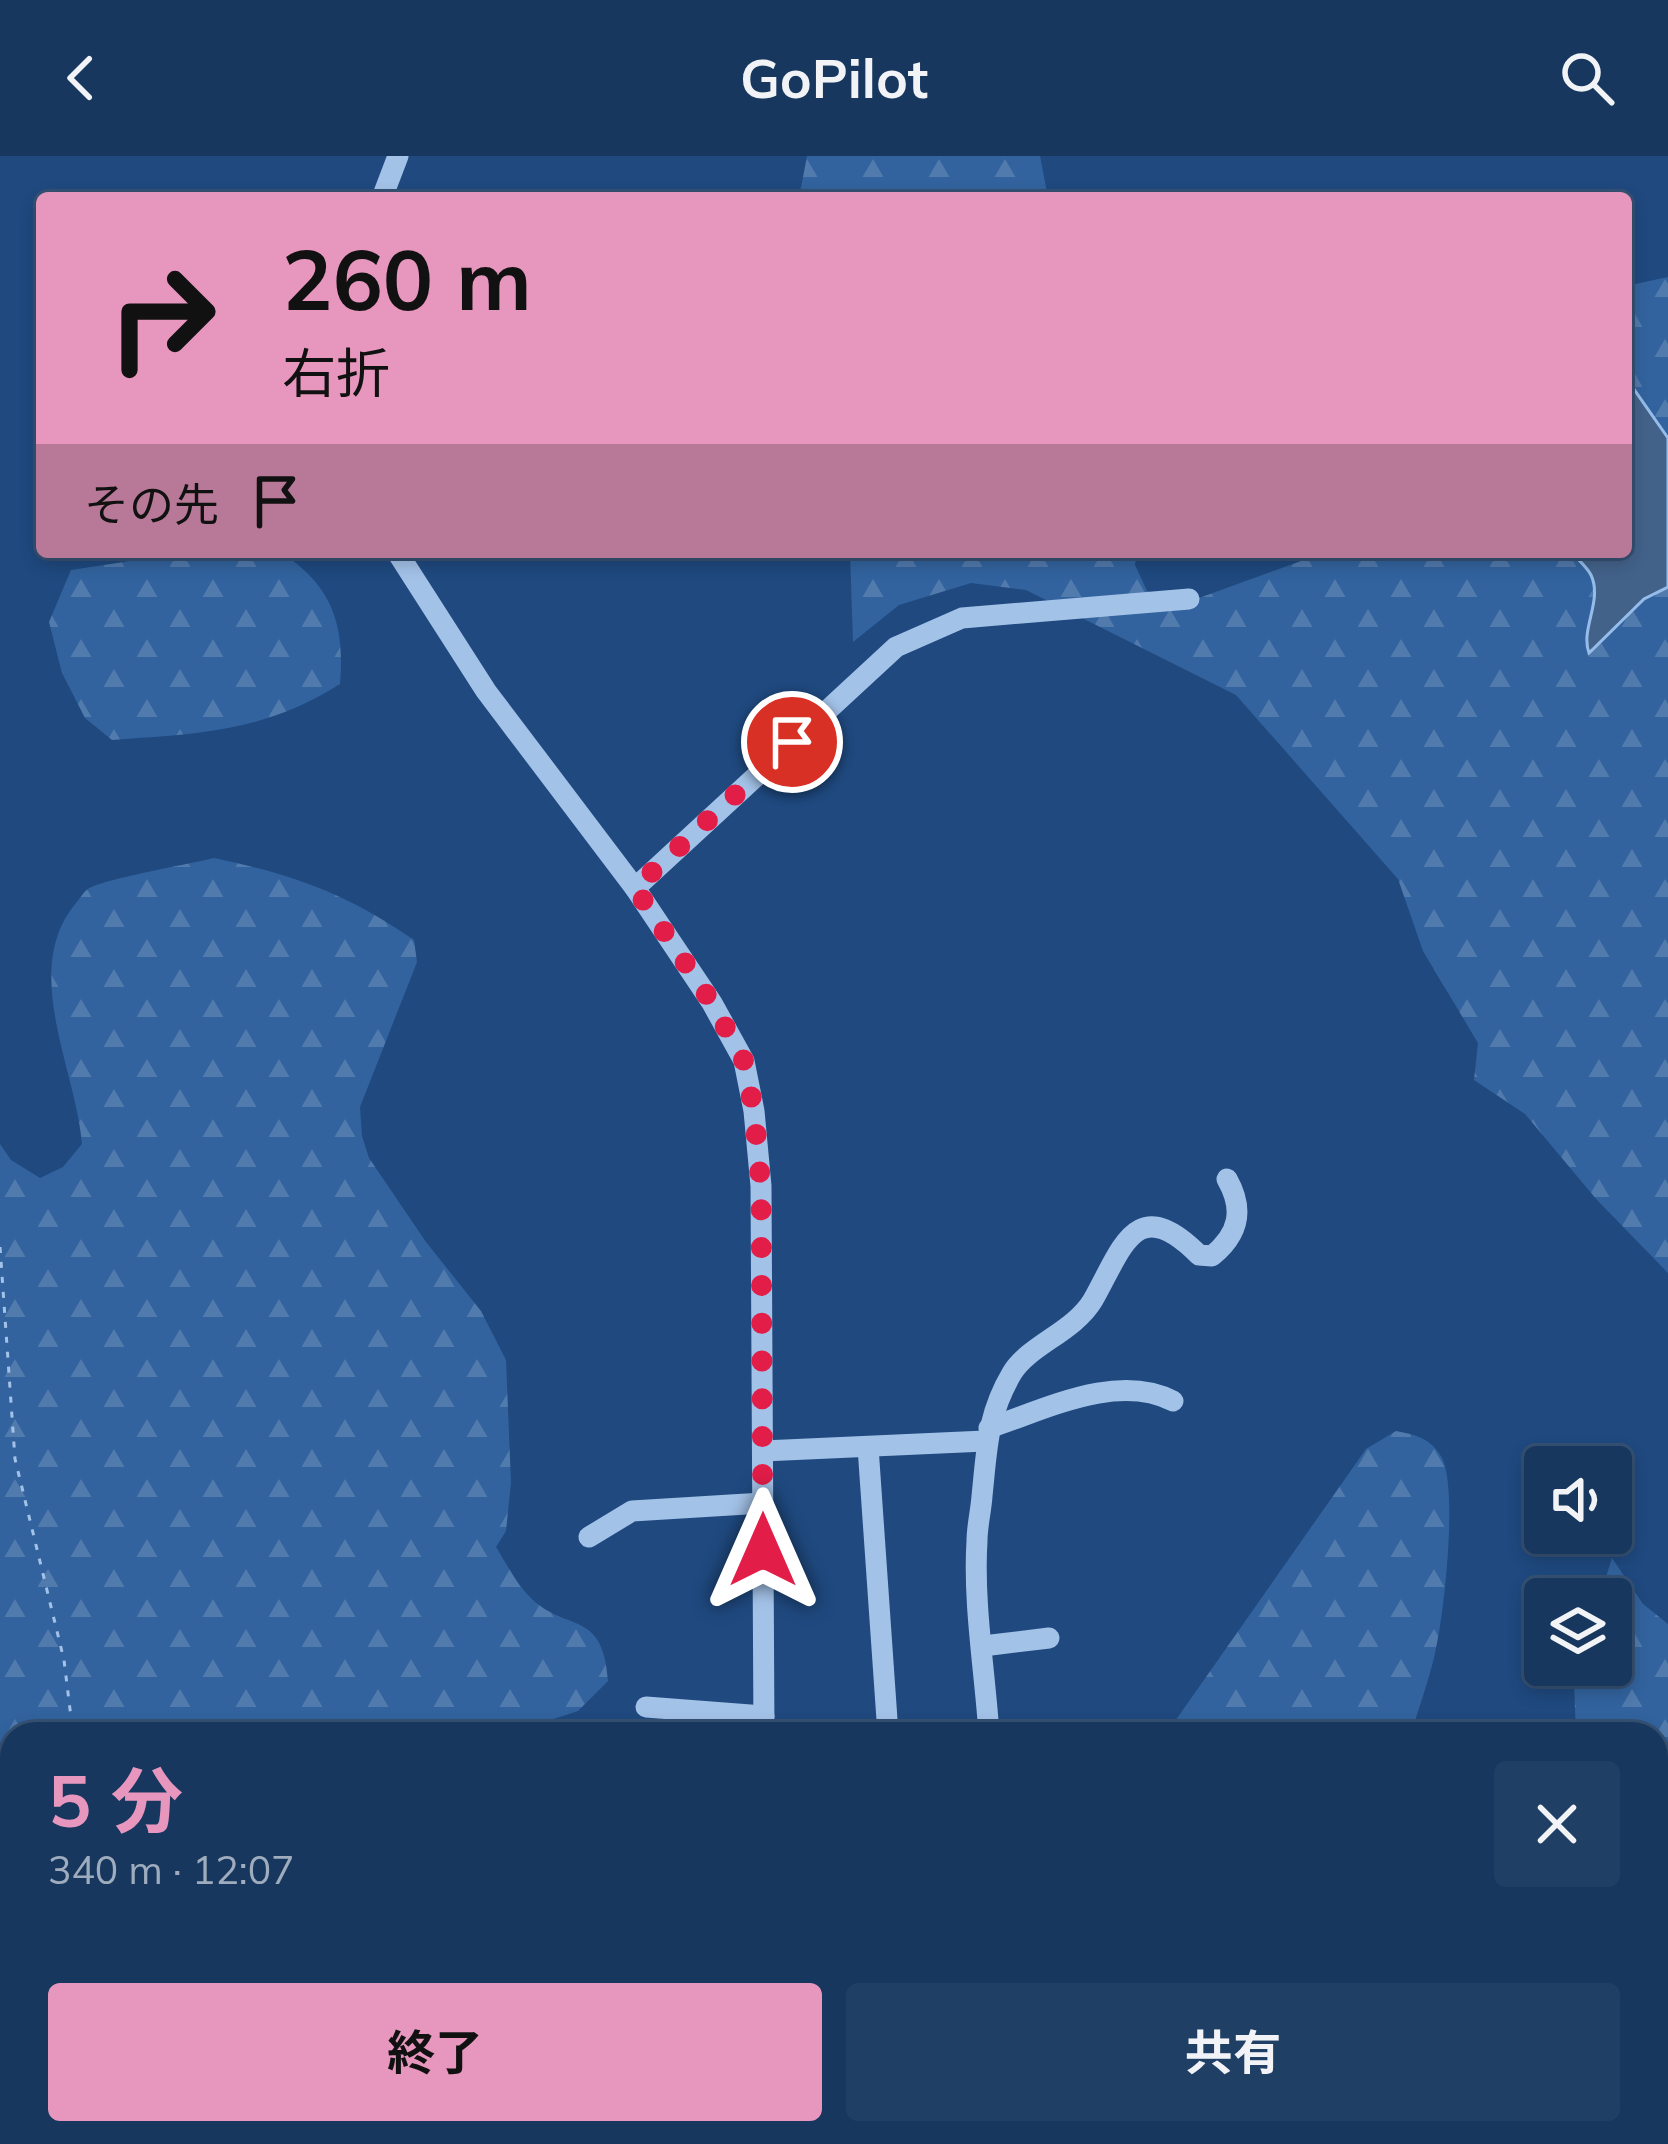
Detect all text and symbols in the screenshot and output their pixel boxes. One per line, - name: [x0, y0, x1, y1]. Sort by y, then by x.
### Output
- text: GoPilot: [740, 44, 928, 112]
- icon: back: [48, 45, 114, 111]
- icon: search: [1554, 45, 1620, 111]
- text: 260 m: [282, 226, 532, 331]
- icon: right: [84, 240, 240, 396]
- text: 右折: [282, 339, 390, 407]
- icon: arrive: [243, 468, 309, 534]
- text: その先: [84, 476, 219, 532]
- pin: [741, 691, 843, 793]
- icon: arrive: [759, 709, 825, 775]
- map controls: [1524, 1446, 1632, 1686]
- button: sound: [1524, 1446, 1632, 1554]
- position arrow: [700, 1487, 826, 1613]
- button: layers: [1524, 1578, 1632, 1686]
- text: 5 分: [48, 1755, 183, 1845]
- button: close: [1494, 1761, 1620, 1887]
- text: 340 m · 12:07: [48, 1845, 294, 1894]
- button: 終了: [48, 1983, 822, 2121]
- button: 共有: [846, 1983, 1620, 2121]

